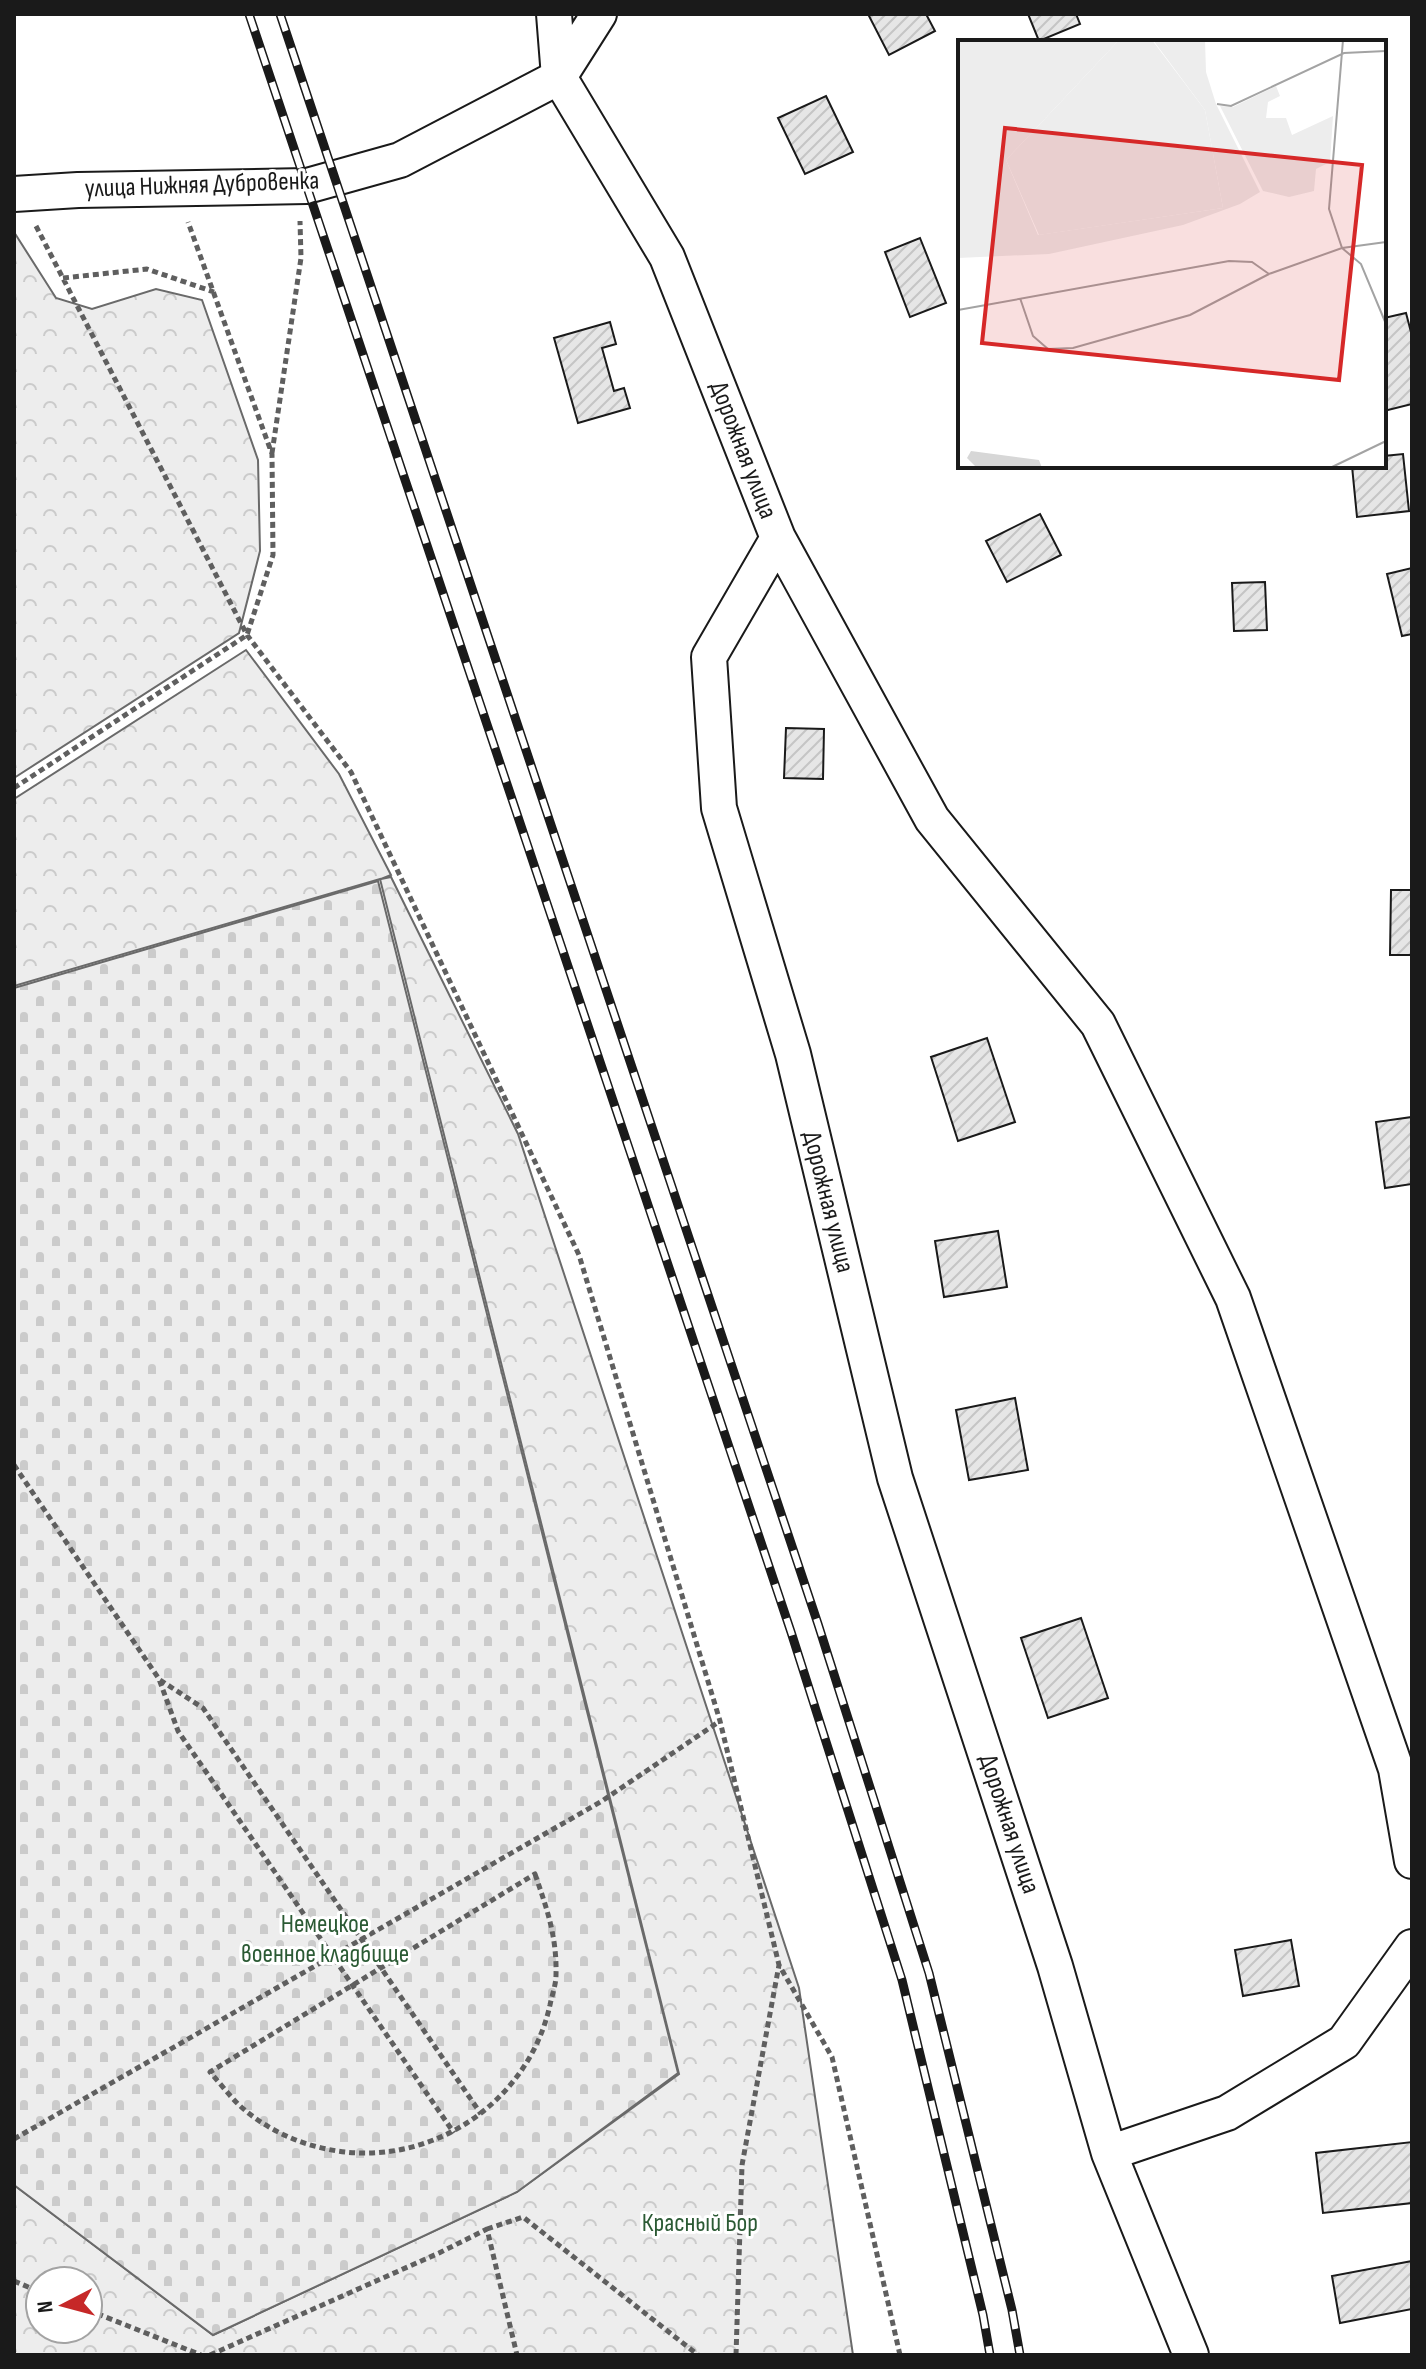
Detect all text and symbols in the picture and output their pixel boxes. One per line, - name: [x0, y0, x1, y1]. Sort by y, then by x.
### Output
- inset map: [958, 40, 1386, 468]
- street label: улица Нижняя Дубровенка: [84, 165, 320, 205]
- street label: Дорожная улица: [703, 377, 783, 523]
- street label: Дорожная улица: [795, 1128, 861, 1276]
- street label: Дорожная улица: [972, 1750, 1046, 1898]
- park label: Немецкое военное кладбище: [241, 1909, 409, 1970]
- park label: Красный Бор: [642, 2208, 758, 2239]
- north arrow: [24, 2265, 104, 2345]
- text: N: [32, 2300, 60, 2314]

